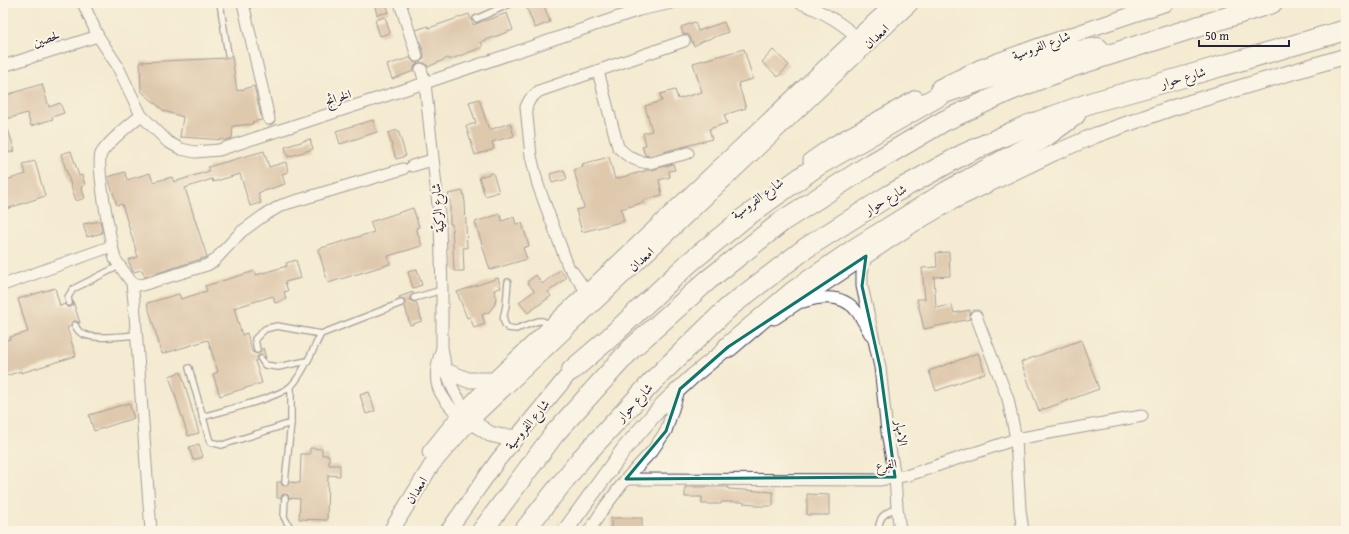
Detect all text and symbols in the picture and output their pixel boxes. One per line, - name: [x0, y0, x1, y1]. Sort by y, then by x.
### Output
- street label: امعدان: [859, 19, 894, 53]
- scale bar: [1199, 22, 1289, 48]
- street label: لحصين: [30, 25, 62, 52]
- street label: شارع الفروسية: [1009, 26, 1074, 67]
- text: 50 m: [1205, 27, 1229, 44]
- street label: شارع حوار: [1156, 62, 1209, 95]
- street label: الخرائج: [323, 84, 355, 113]
- street label: شارع الفروسية: [727, 173, 789, 226]
- street label: شارع حوار: [859, 179, 911, 222]
- street label: شارع الركيّة: [426, 182, 451, 234]
- street label: امعدان: [624, 242, 659, 276]
- street label: شارع حوار: [610, 379, 659, 429]
- street label: شارع الفروسية: [501, 395, 556, 455]
- street label: الامهار: [890, 417, 913, 448]
- street label: الفرع: [874, 454, 898, 477]
- street label: امعدان: [401, 473, 432, 508]

